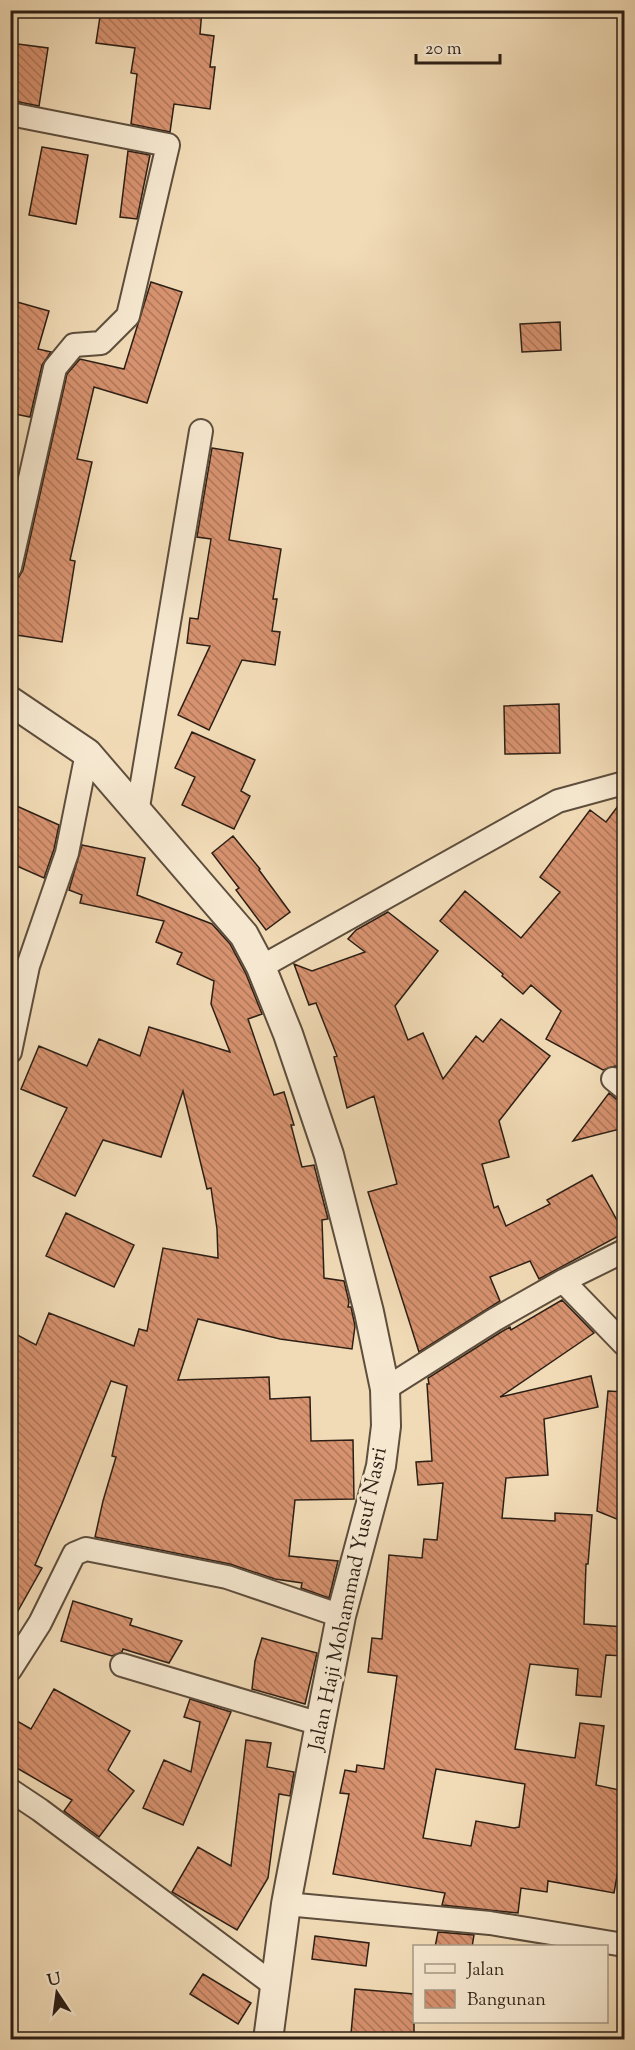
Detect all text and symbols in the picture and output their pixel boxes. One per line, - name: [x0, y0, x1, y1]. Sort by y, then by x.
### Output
- scale bar: [416, 27, 500, 65]
- text: 20 m: [425, 37, 462, 63]
- street label: Jalan Haji Mohammad Yusuf Nasri: [302, 1444, 396, 1754]
- legend: [413, 1945, 608, 2023]
- text: Jalan: [466, 1958, 505, 1984]
- north arrow: [27, 1963, 87, 2023]
- text: U: [45, 1968, 64, 1993]
- text: Bangunan: [467, 1988, 546, 2014]

